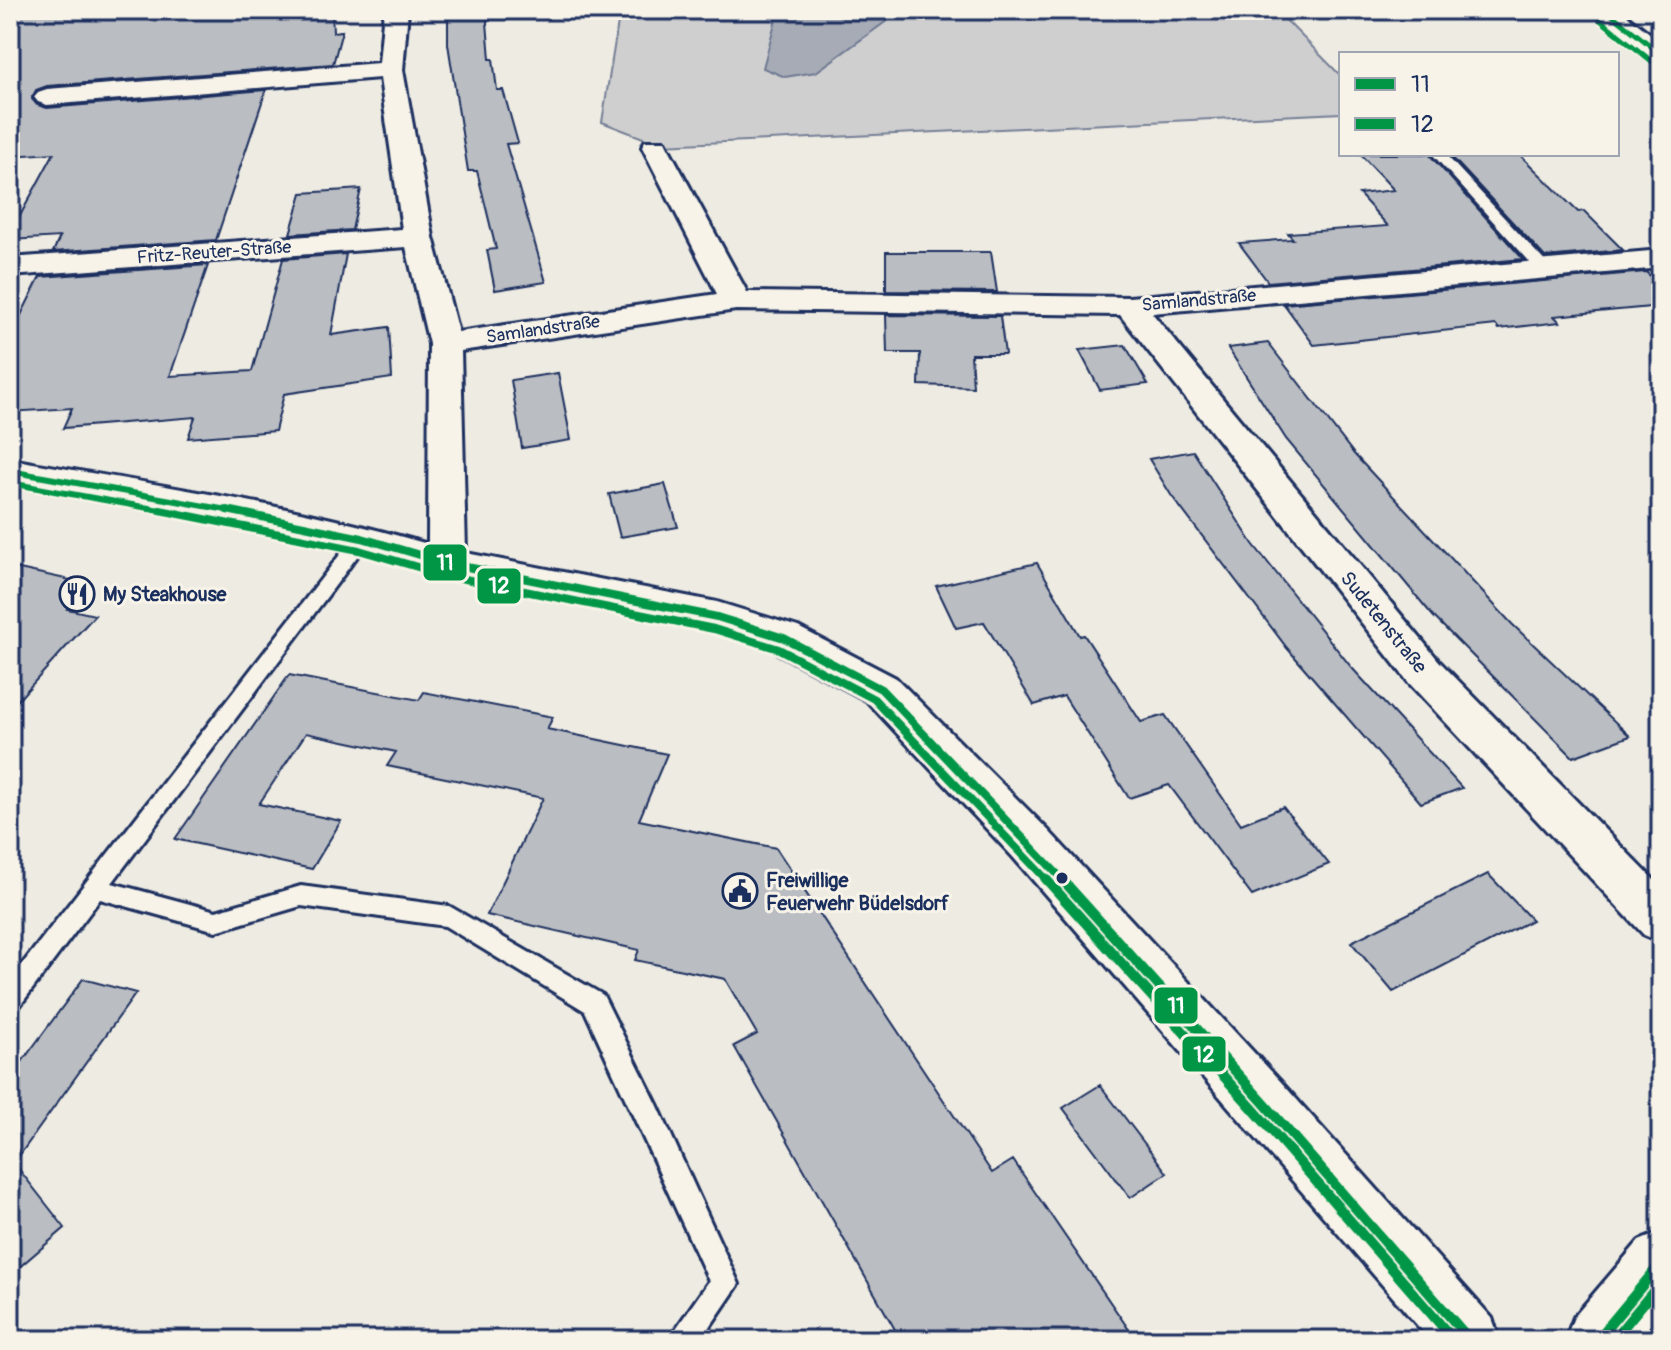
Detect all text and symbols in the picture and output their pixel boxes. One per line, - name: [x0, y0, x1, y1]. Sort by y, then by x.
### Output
- legend: [1339, 52, 1619, 156]
- text: 11: [1411, 70, 1430, 99]
- text: 12: [1411, 110, 1434, 139]
- street label: Fritz-Reuter-Straße: [136, 236, 292, 269]
- street label: Samlandstraße: [1141, 284, 1257, 317]
- street label: Samlandstraße: [485, 310, 602, 349]
- line badge: 11: [422, 543, 468, 582]
- text: 11: [436, 549, 454, 577]
- street label: Sudetenstraße: [1335, 566, 1432, 679]
- line badge: 12: [476, 567, 522, 605]
- text: 12: [489, 572, 509, 600]
- restaurant icon: My Steakhouse: [58, 575, 96, 613]
- place label: My Steakhouse: [103, 582, 228, 607]
- place label: Freiwillige Feuerwehr Büdelsdorf: [766, 868, 950, 916]
- unlabelled marker: [1054, 870, 1070, 886]
- public building icon: Freiwillige Feuerwehr Büdelsdorf: [721, 872, 759, 910]
- line badge: 11: [1153, 986, 1199, 1025]
- text: 11: [1167, 992, 1185, 1020]
- line badge: 12: [1181, 1035, 1227, 1073]
- text: 12: [1194, 1041, 1214, 1069]

